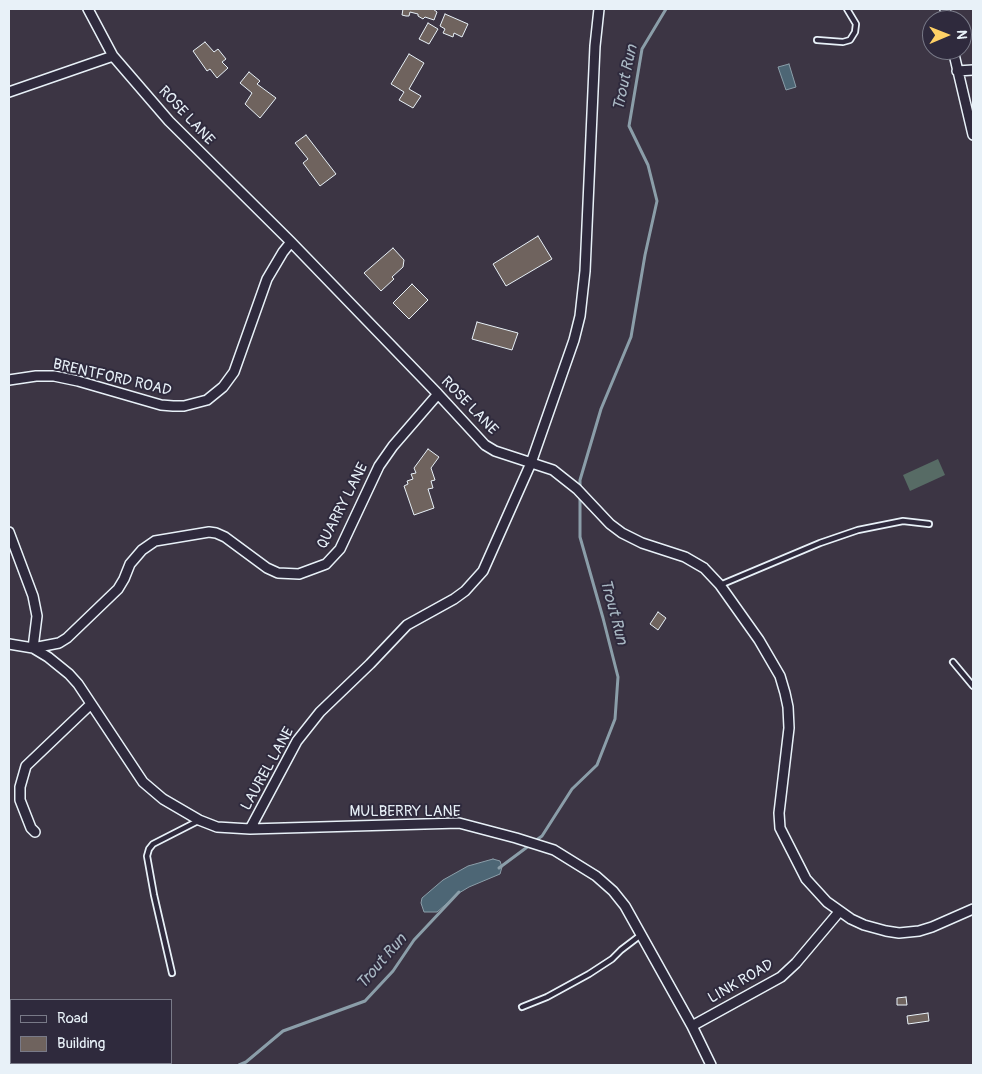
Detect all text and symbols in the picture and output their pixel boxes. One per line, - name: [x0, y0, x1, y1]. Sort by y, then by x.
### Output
- north arrow: [922, 10, 972, 60]
- text: N: [953, 30, 970, 40]
- water label: Trout Run: [610, 43, 642, 113]
- street label: ROSE LANE: [154, 83, 218, 149]
- street label: BRENTFORD ROAD: [51, 356, 173, 400]
- street label: ROSE LANE: [437, 373, 501, 439]
- street label: QUARRY LANE: [314, 460, 372, 552]
- water label: Trout Run: [595, 577, 631, 647]
- street label: LAUREL LANE: [238, 724, 298, 814]
- street label: MULBERRY LANE: [350, 803, 460, 821]
- water label: Trout Run: [353, 931, 411, 993]
- street label: LINK ROAD: [705, 956, 777, 1008]
- legend: [10, 999, 172, 1064]
- text: Road: [57, 1009, 88, 1028]
- text: Building: [57, 1034, 105, 1053]

